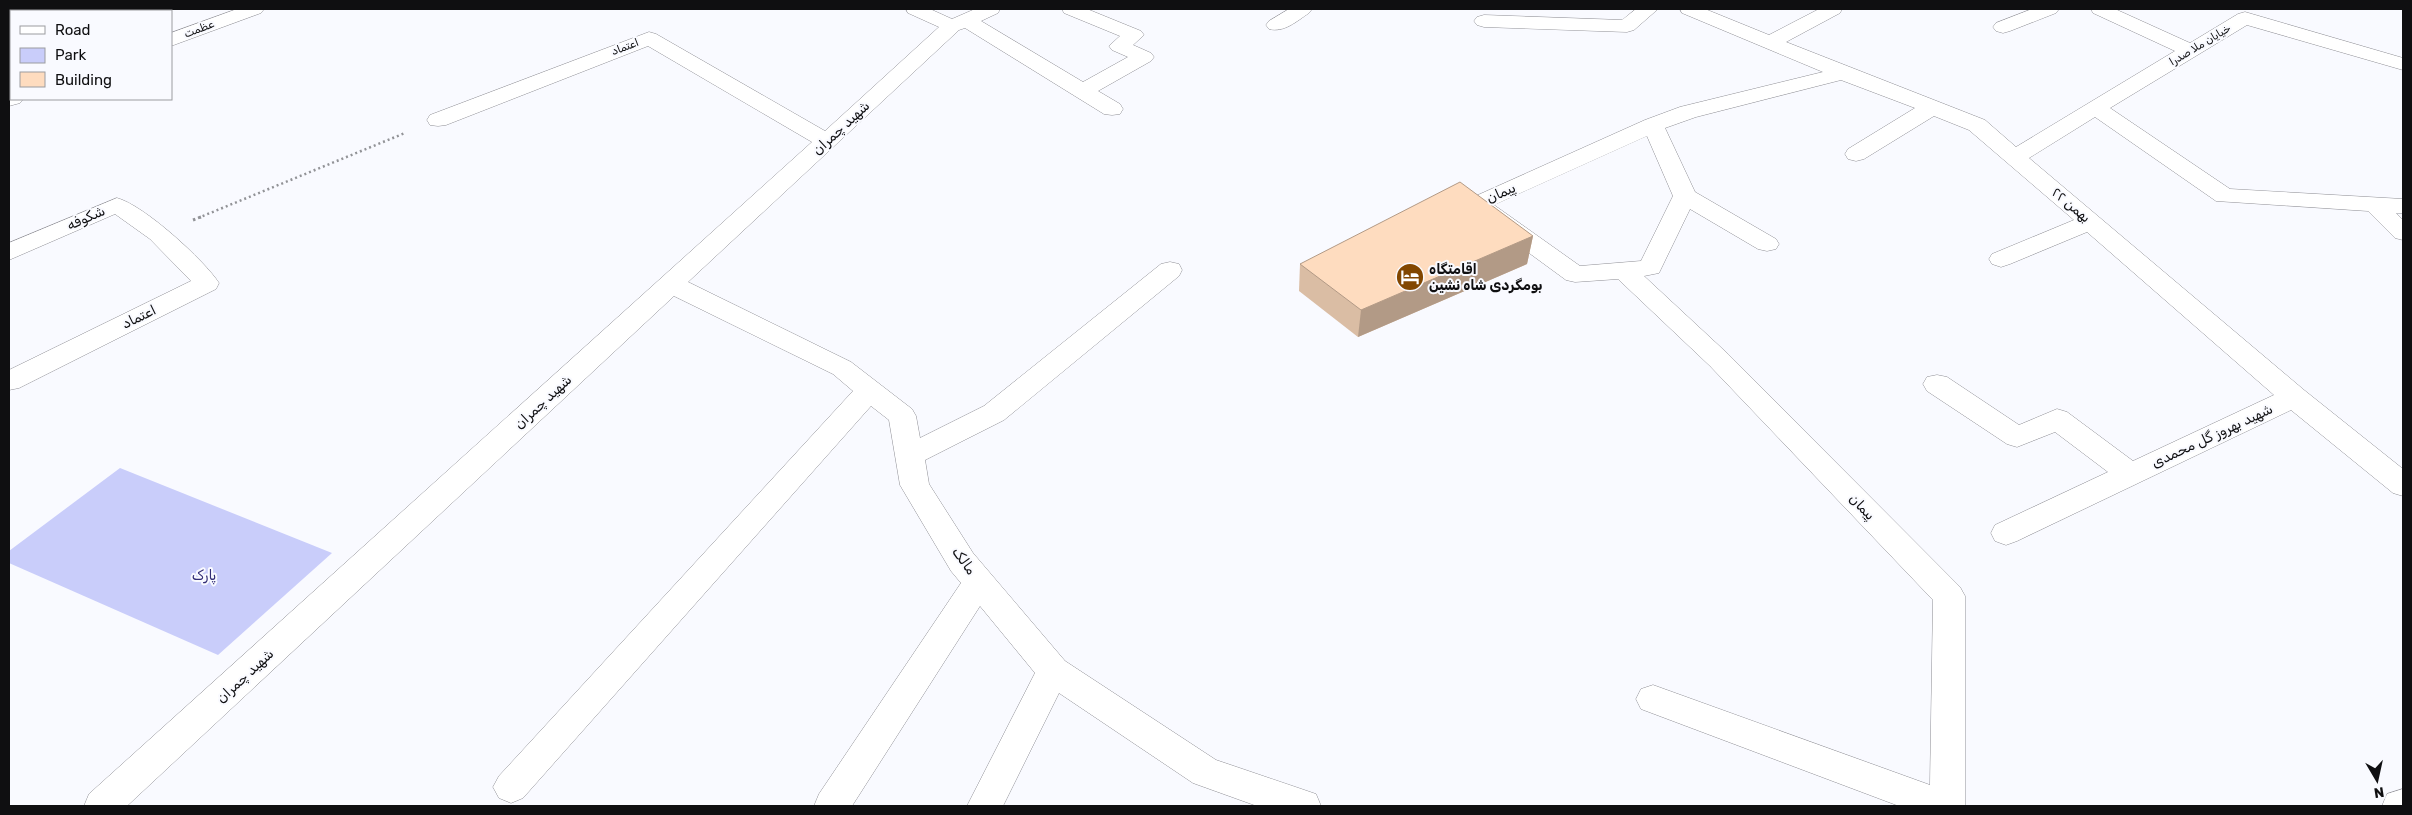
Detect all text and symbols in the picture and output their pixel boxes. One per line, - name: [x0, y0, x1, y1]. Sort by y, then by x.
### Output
- legend: [10, 10, 172, 100]
- street label: عظمت: [182, 17, 216, 41]
- text: Road: [55, 21, 91, 39]
- street label: خیایان ملا صدرا: [2167, 21, 2233, 68]
- street label: اعتماد: [609, 36, 641, 58]
- text: Park: [55, 46, 86, 64]
- text: Building: [55, 71, 112, 89]
- street label: شهید چمران: [809, 97, 873, 159]
- street label: پیمان: [1484, 179, 1519, 208]
- street label: ۲۲ بهمن: [2048, 184, 2094, 226]
- street label: شکوفه: [64, 202, 108, 234]
- place label: اقامتگاه بومگردی شاه نشین: [1429, 261, 1543, 294]
- hotel icon: اقامتگاه بومگردی شاه نشین: [1395, 262, 1425, 292]
- street label: اعتماد: [119, 301, 159, 333]
- street label: شهید چمران: [511, 371, 575, 433]
- street label: شهید بهروز گل محمدی: [2149, 400, 2275, 472]
- street label: پیمان: [1845, 490, 1879, 524]
- street label: مالک: [948, 544, 980, 578]
- park label: پارک: [192, 567, 216, 585]
- street label: شهید چمران: [213, 645, 277, 707]
- north arrow: [2352, 755, 2402, 805]
- text: N: [2373, 783, 2385, 802]

